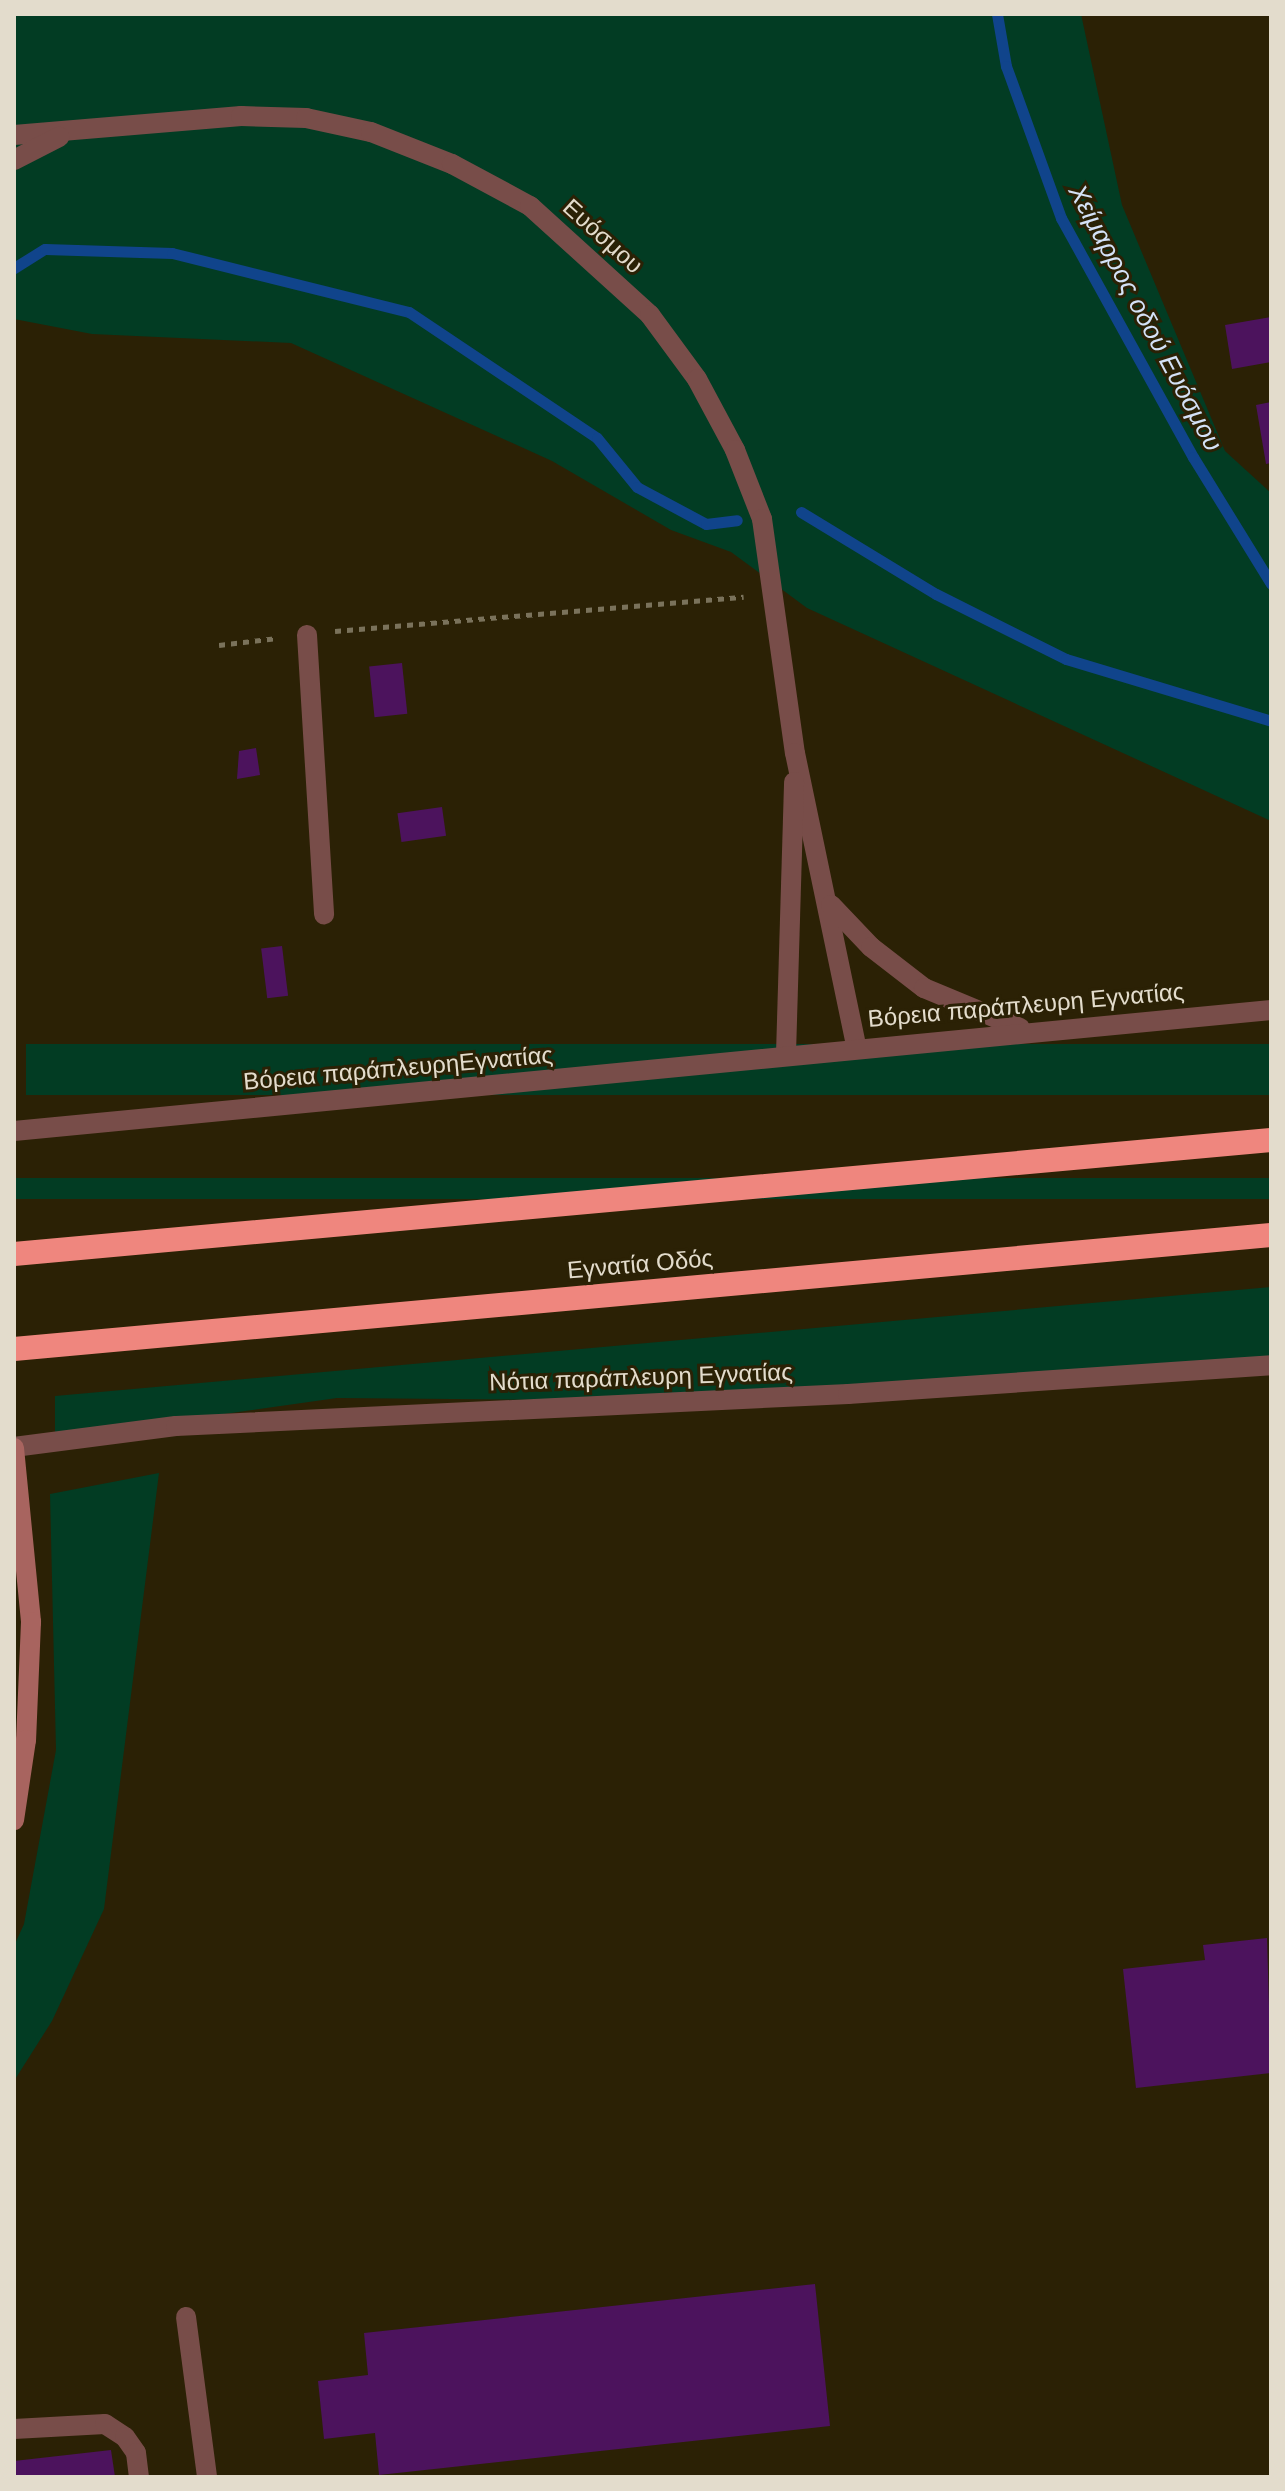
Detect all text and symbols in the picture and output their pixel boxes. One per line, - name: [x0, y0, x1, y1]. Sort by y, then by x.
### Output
- water label: Χείμαρρος οδού Ευόσμου: [1061, 179, 1229, 457]
- street label: Ευόσμου: [557, 193, 649, 279]
- street label: Βόρεια παράπλευρη Εγνατίας: [867, 977, 1185, 1033]
- street label: Βόρεια παράπλευρηΕγνατίας: [242, 1040, 554, 1096]
- street label: Εγνατία Οδός: [566, 1243, 714, 1285]
- street label: Νότια παράπλευρη Εγνατίας: [489, 1357, 793, 1397]

